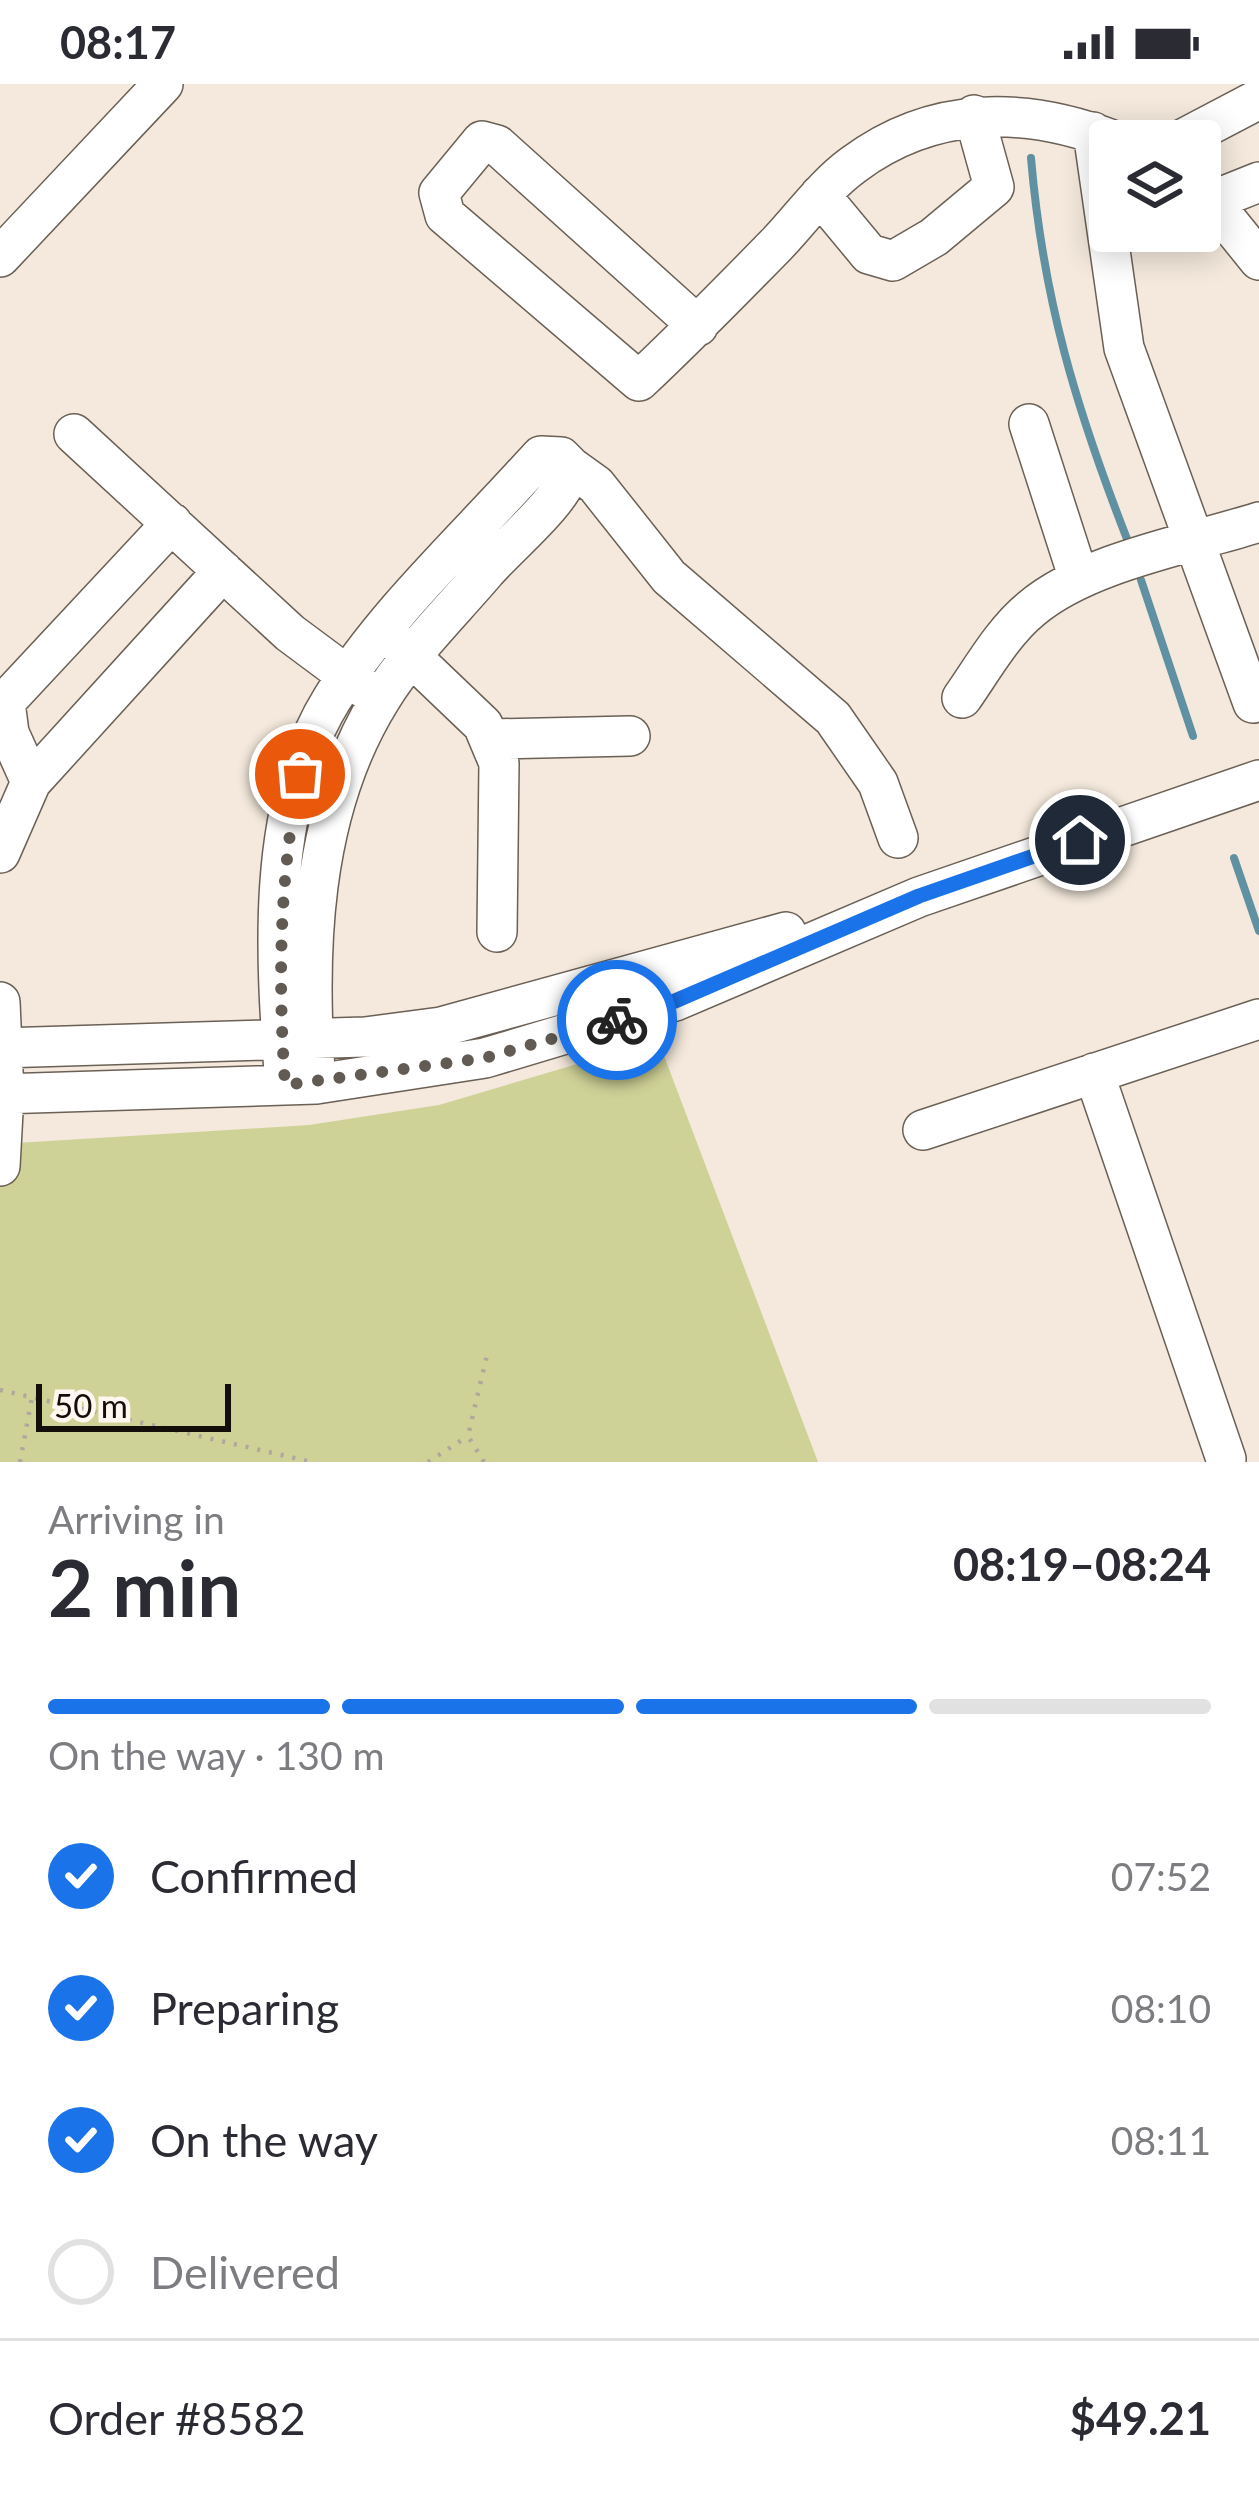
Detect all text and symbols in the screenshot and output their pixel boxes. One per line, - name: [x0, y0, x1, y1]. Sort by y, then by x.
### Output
- text: 08:17: [60, 15, 176, 69]
- map controls: [1089, 120, 1221, 252]
- button: layers: [1089, 120, 1221, 252]
- pin: [249, 723, 351, 825]
- icon: bag: [267, 741, 333, 807]
- pin: [1029, 789, 1131, 891]
- icon: home: [1047, 807, 1113, 873]
- courier: [557, 960, 677, 1080]
- icon: bike: [584, 987, 650, 1053]
- scale bar: [36, 1378, 231, 1431]
- text: 50 m: [54, 1385, 128, 1425]
- text: Arriving in: [48, 1496, 225, 1542]
- text: 08:19–08:24: [953, 1537, 1211, 1591]
- text: 2 min: [48, 1540, 241, 1634]
- text: On the way · 130 m: [48, 1732, 385, 1778]
- icon: check: [48, 1843, 114, 1909]
- text: Confirmed: [150, 1849, 358, 1903]
- text: 07:52: [1111, 1853, 1211, 1899]
- icon: check: [48, 1975, 114, 2041]
- text: Preparing: [150, 1981, 339, 2035]
- text: 08:10: [1111, 1985, 1211, 2031]
- icon: check: [48, 2107, 114, 2173]
- text: On the way: [150, 2113, 378, 2167]
- text: 08:11: [1111, 2117, 1211, 2163]
- text: Delivered: [150, 2245, 340, 2299]
- text: Order #8582: [48, 2391, 306, 2445]
- text: $49.21: [1070, 2391, 1211, 2445]

